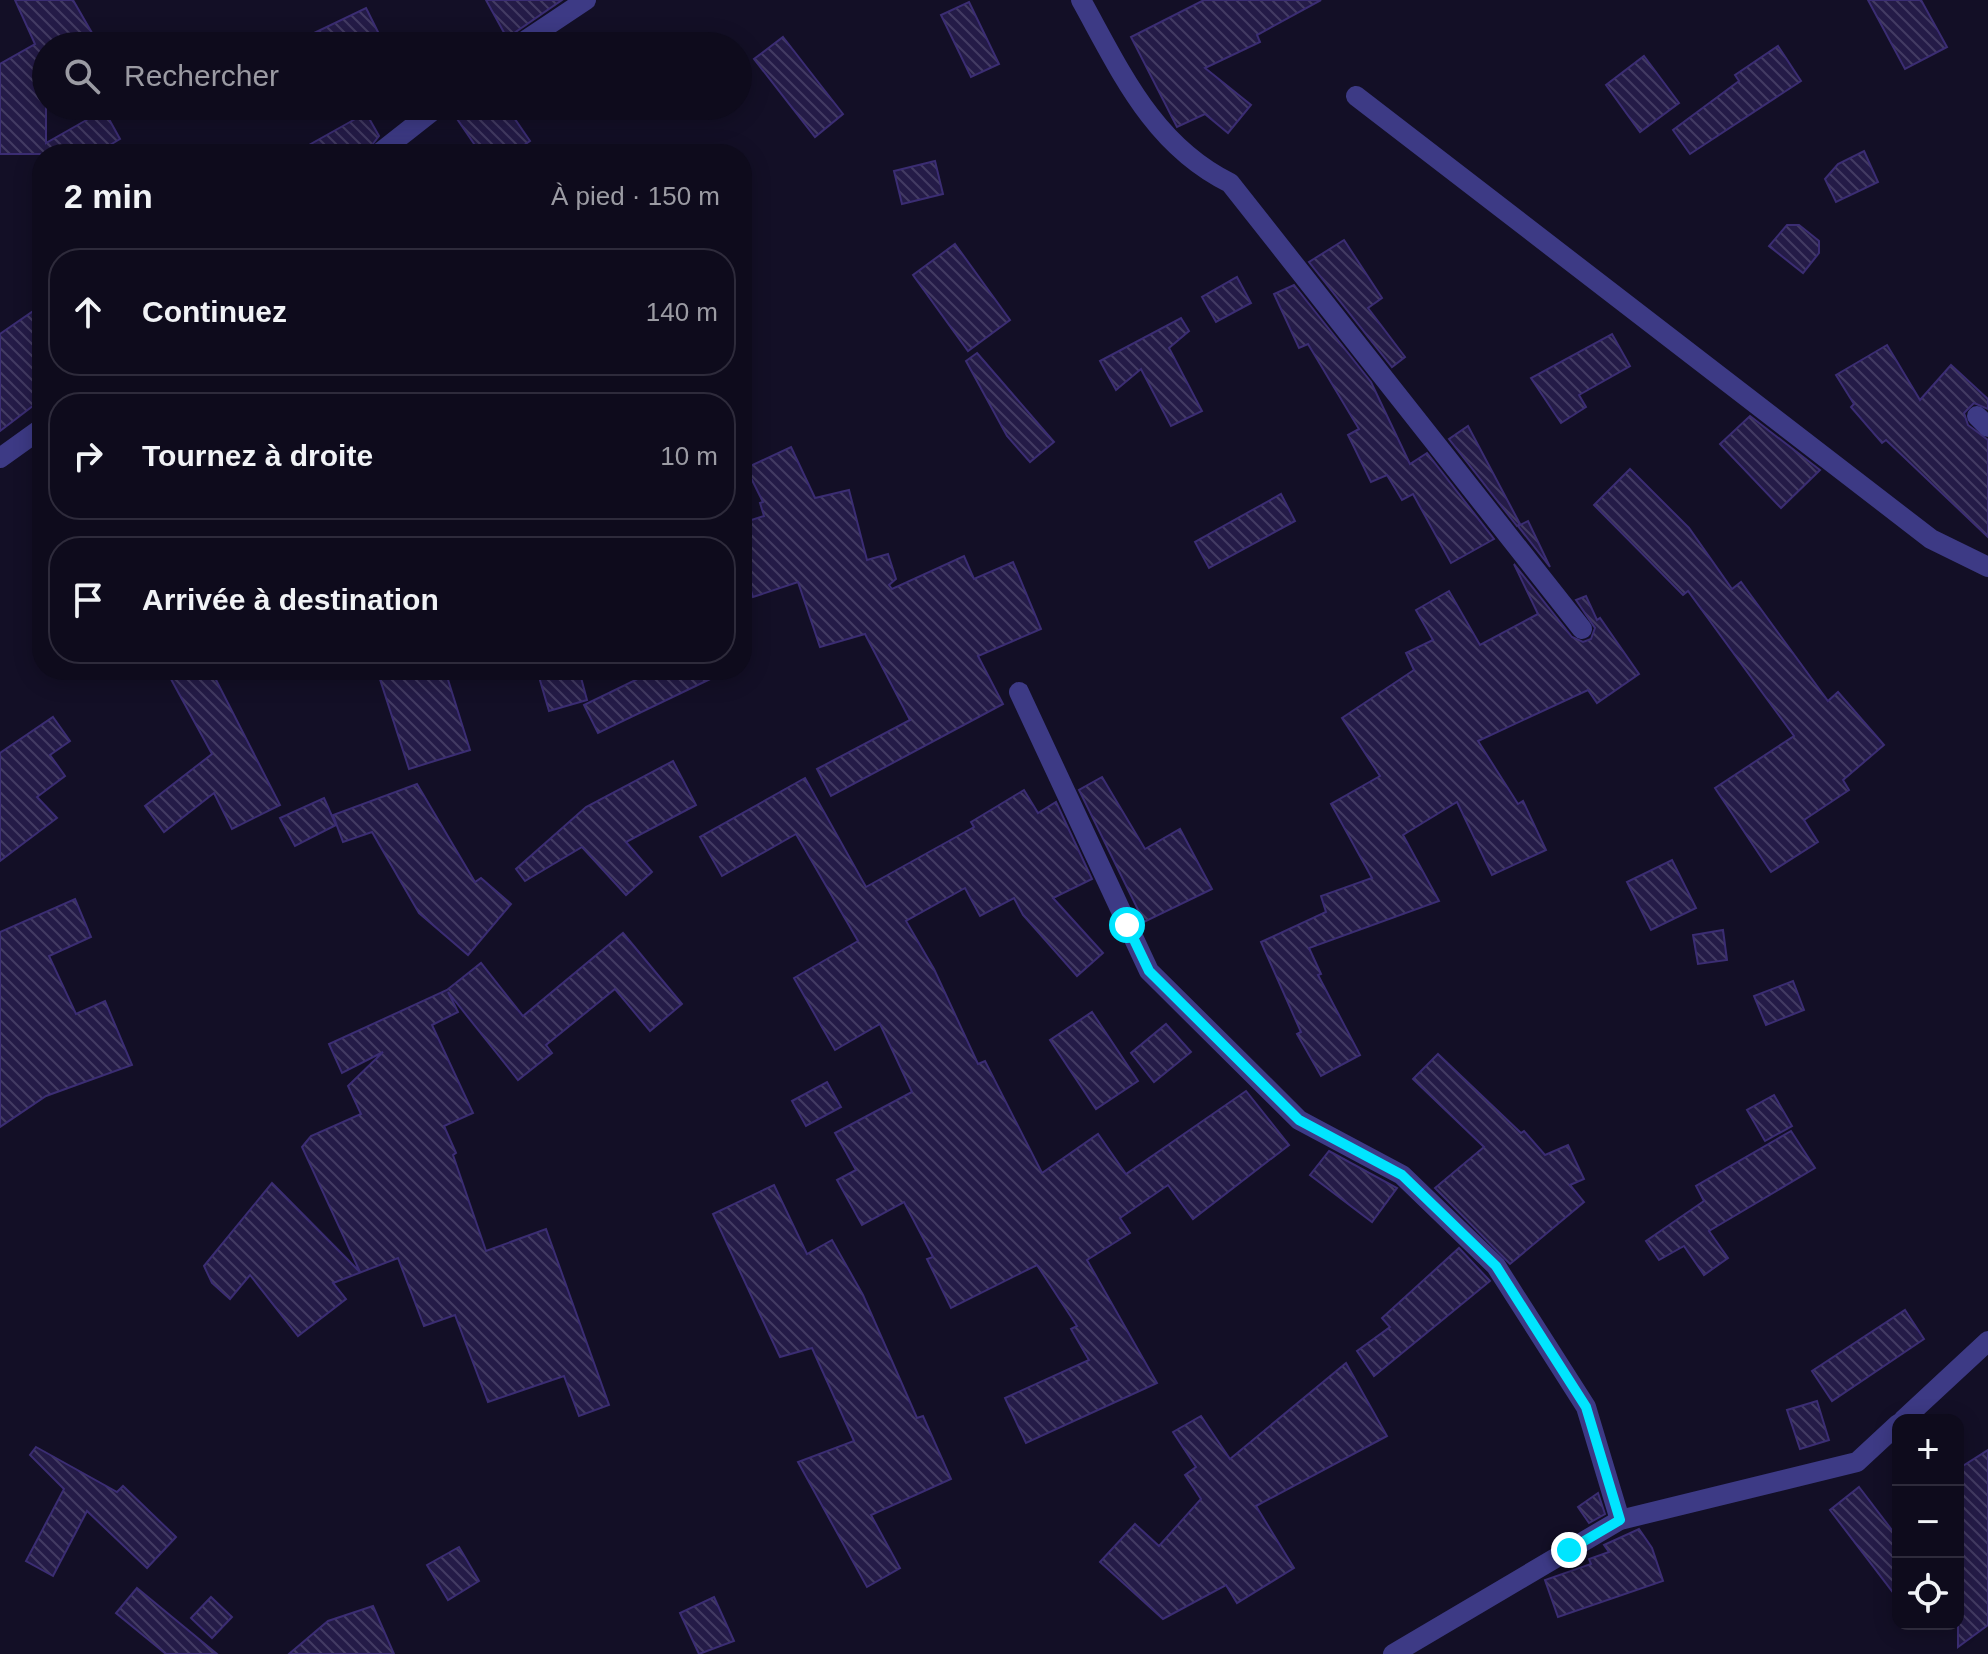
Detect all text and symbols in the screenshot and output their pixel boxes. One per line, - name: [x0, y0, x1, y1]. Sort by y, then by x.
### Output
- search box: [32, 32, 752, 120]
- icon: search: [60, 54, 104, 98]
- text: Rechercher: [124, 59, 279, 92]
- text: 2 min: [64, 177, 153, 215]
- text: À pied · 150 m: [551, 181, 720, 211]
- icon: ahead: [66, 290, 110, 334]
- text: Continuez: [142, 295, 287, 328]
- text: 140 m: [646, 297, 718, 327]
- icon: right: [66, 434, 110, 478]
- text: Tournez à droite: [142, 439, 373, 472]
- text: 10 m: [660, 441, 718, 471]
- icon: arrive: [66, 578, 110, 622]
- text: Arrivée à destination: [142, 583, 439, 616]
- route start: [1109, 907, 1145, 943]
- map controls: [1892, 1414, 1964, 1630]
- button: +: [1892, 1414, 1964, 1486]
- button: −: [1892, 1486, 1964, 1558]
- route end: [1551, 1532, 1587, 1568]
- button: locate: [1892, 1558, 1964, 1630]

